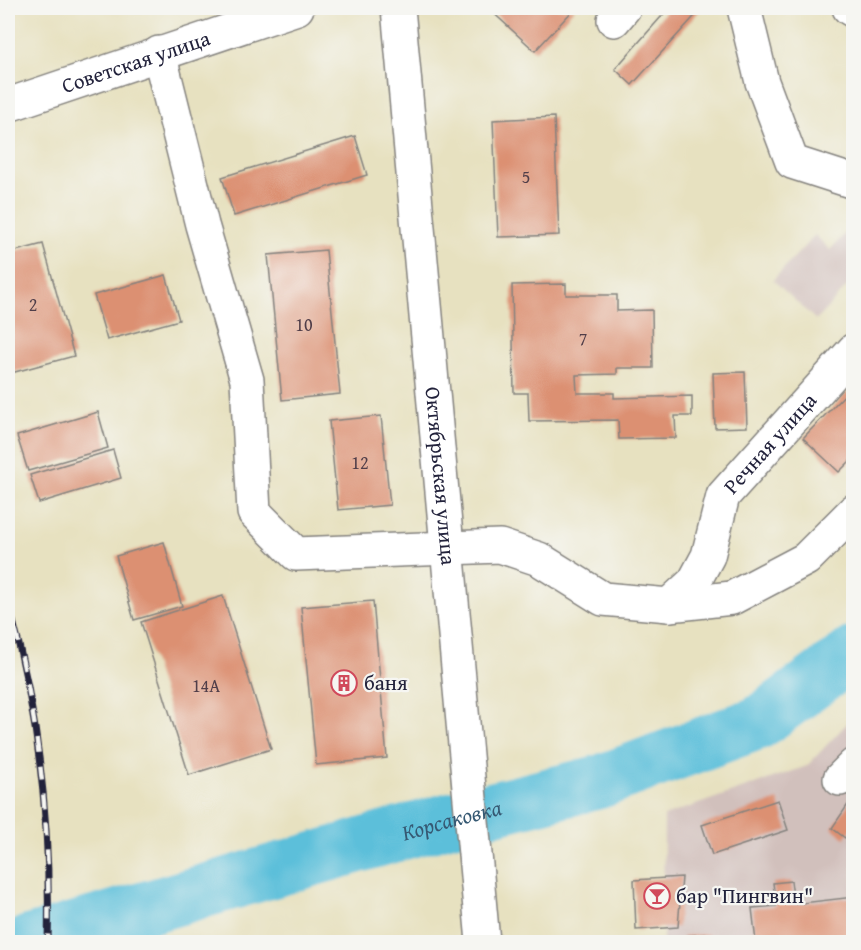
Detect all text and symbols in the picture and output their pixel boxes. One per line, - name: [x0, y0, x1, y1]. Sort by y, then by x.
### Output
- street label: Советская улица: [58, 22, 214, 101]
- house number: 5: [522, 163, 530, 190]
- house number: 2: [29, 291, 37, 318]
- house number: 10: [295, 311, 313, 338]
- house number: 7: [579, 325, 587, 352]
- street label: Октябрьская улица: [418, 386, 465, 566]
- street label: Речная улица: [716, 386, 824, 501]
- house number: 12: [351, 449, 369, 476]
- place label: баня: [364, 667, 408, 698]
- building icon: баня: [329, 668, 359, 698]
- house number: 14А: [192, 672, 220, 699]
- water label: Корсаковка: [398, 791, 505, 849]
- place label: бар "Пингвин": [676, 880, 813, 911]
- bar icon: бар "Пингвин": [642, 881, 672, 911]

